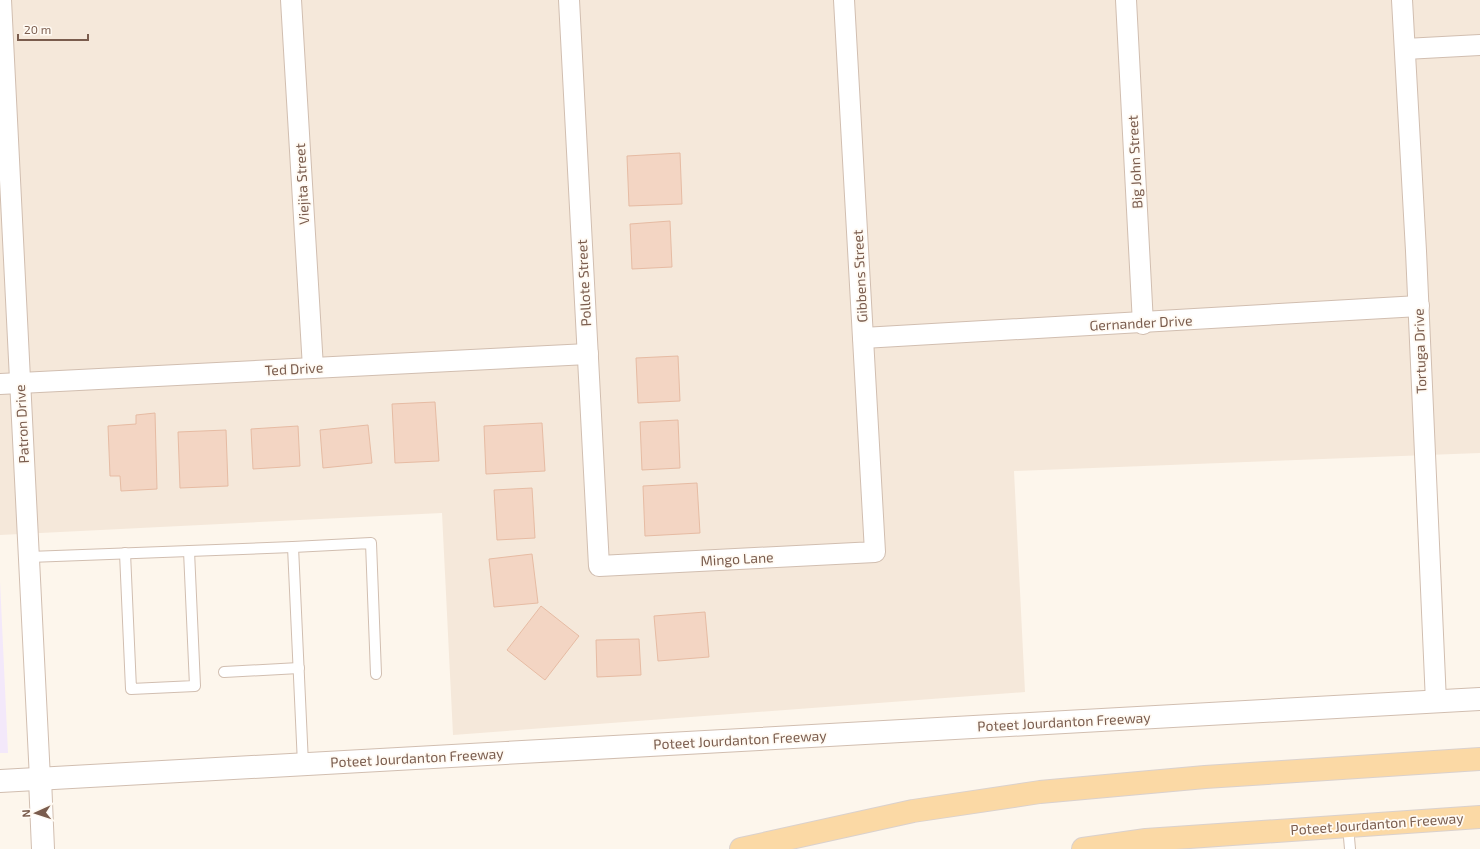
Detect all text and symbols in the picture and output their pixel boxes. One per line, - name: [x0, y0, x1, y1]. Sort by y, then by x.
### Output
- scale bar: [18, 16, 88, 42]
- text: 20 m: [24, 22, 51, 36]
- street label: Big John Street: [1124, 115, 1145, 209]
- street label: Viejita Street: [291, 143, 312, 225]
- street label: Gibbens Street: [849, 229, 870, 323]
- street label: Pollote Street: [573, 239, 594, 327]
- street label: Tortuga Drive: [1410, 308, 1429, 394]
- street label: Gernander Drive: [1089, 311, 1193, 334]
- street label: Ted Drive: [264, 358, 324, 379]
- street label: Patron Drive: [11, 384, 32, 464]
- street label: Mingo Lane: [700, 548, 774, 569]
- street label: Poteet Jourdanton Freeway: [977, 708, 1152, 735]
- street label: Poteet Jourdanton Freeway: [653, 726, 828, 753]
- street label: Poteet Jourdanton Freeway: [330, 744, 505, 771]
- north arrow: [16, 793, 56, 833]
- text: N: [19, 809, 32, 818]
- street label: Poteet Jourdanton Freeway: [1290, 809, 1465, 838]

